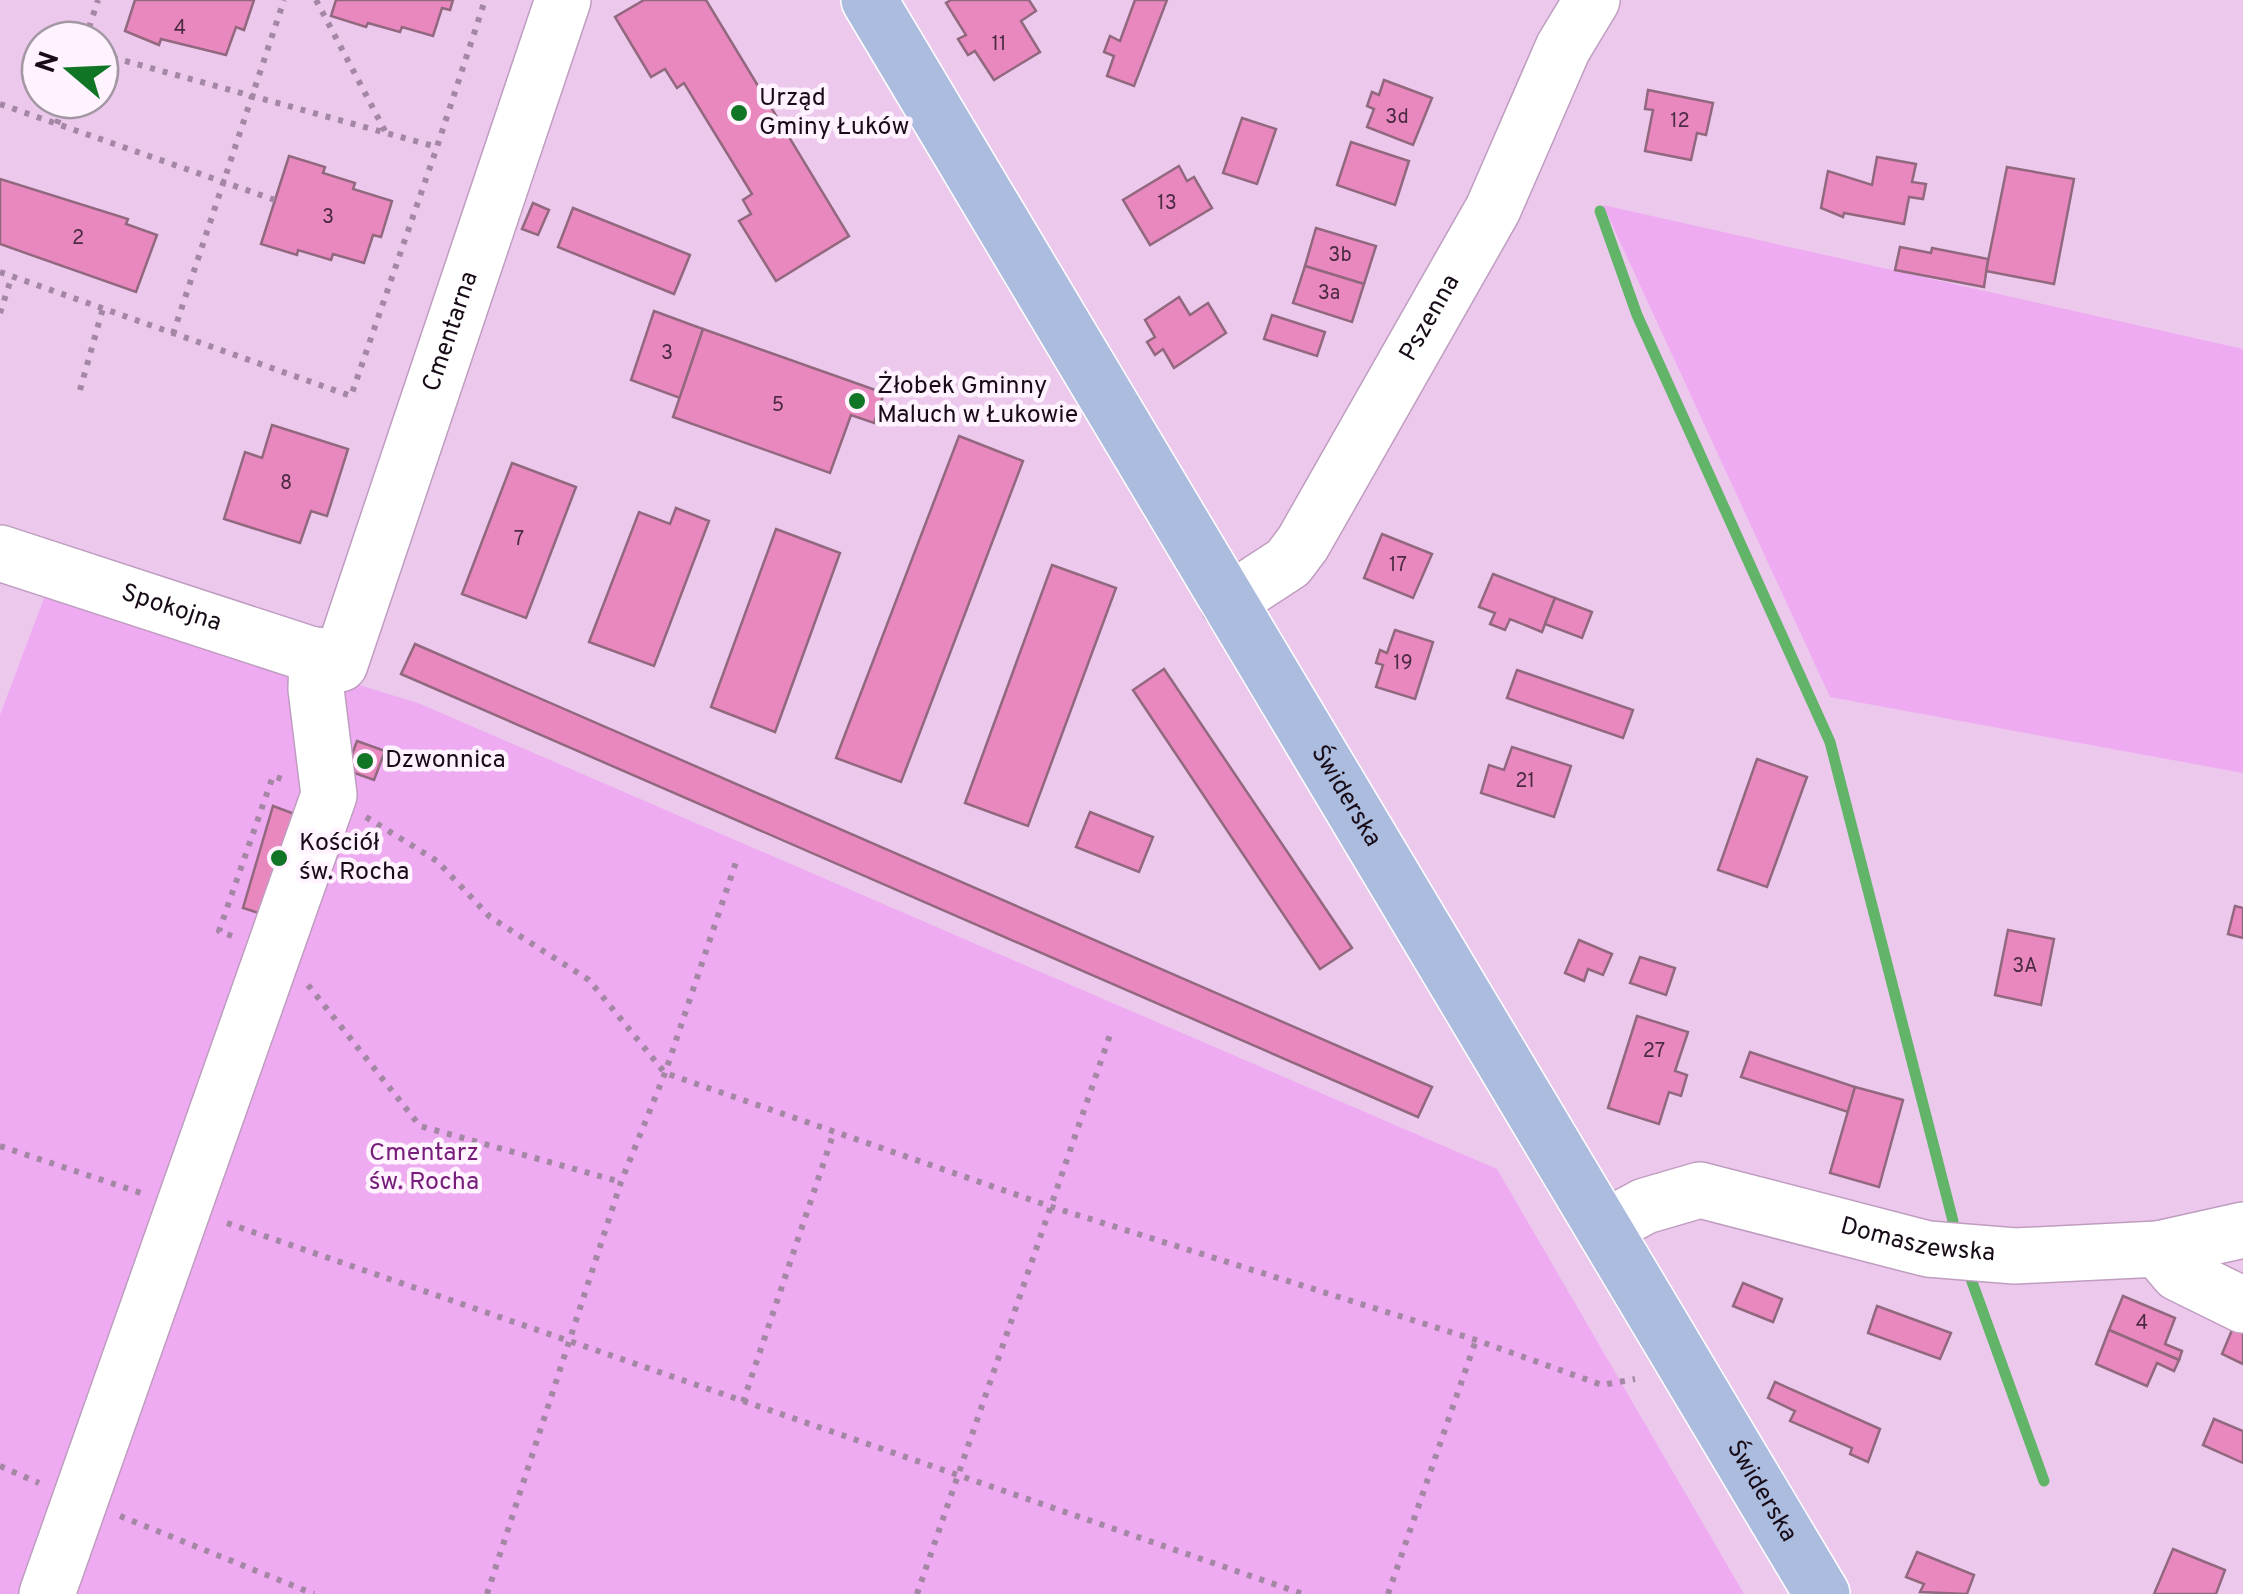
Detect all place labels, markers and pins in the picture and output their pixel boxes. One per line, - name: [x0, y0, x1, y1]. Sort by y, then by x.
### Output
- place label: Urząd Gminy Łuków: [759, 83, 909, 144]
- marker: Urząd Gminy Łuków: [728, 102, 750, 124]
- place label: Żłobek Gminny Maluch w Łukowie: [877, 371, 1078, 432]
- marker: Żłobek Gminny Maluch w Łukowie: [846, 390, 868, 412]
- place label: Dzwonnica: [385, 745, 506, 777]
- marker: Dzwonnica: [354, 750, 376, 772]
- place label: Kościół św. Rocha: [299, 828, 409, 889]
- marker: Kościół św. Rocha: [268, 847, 290, 869]

